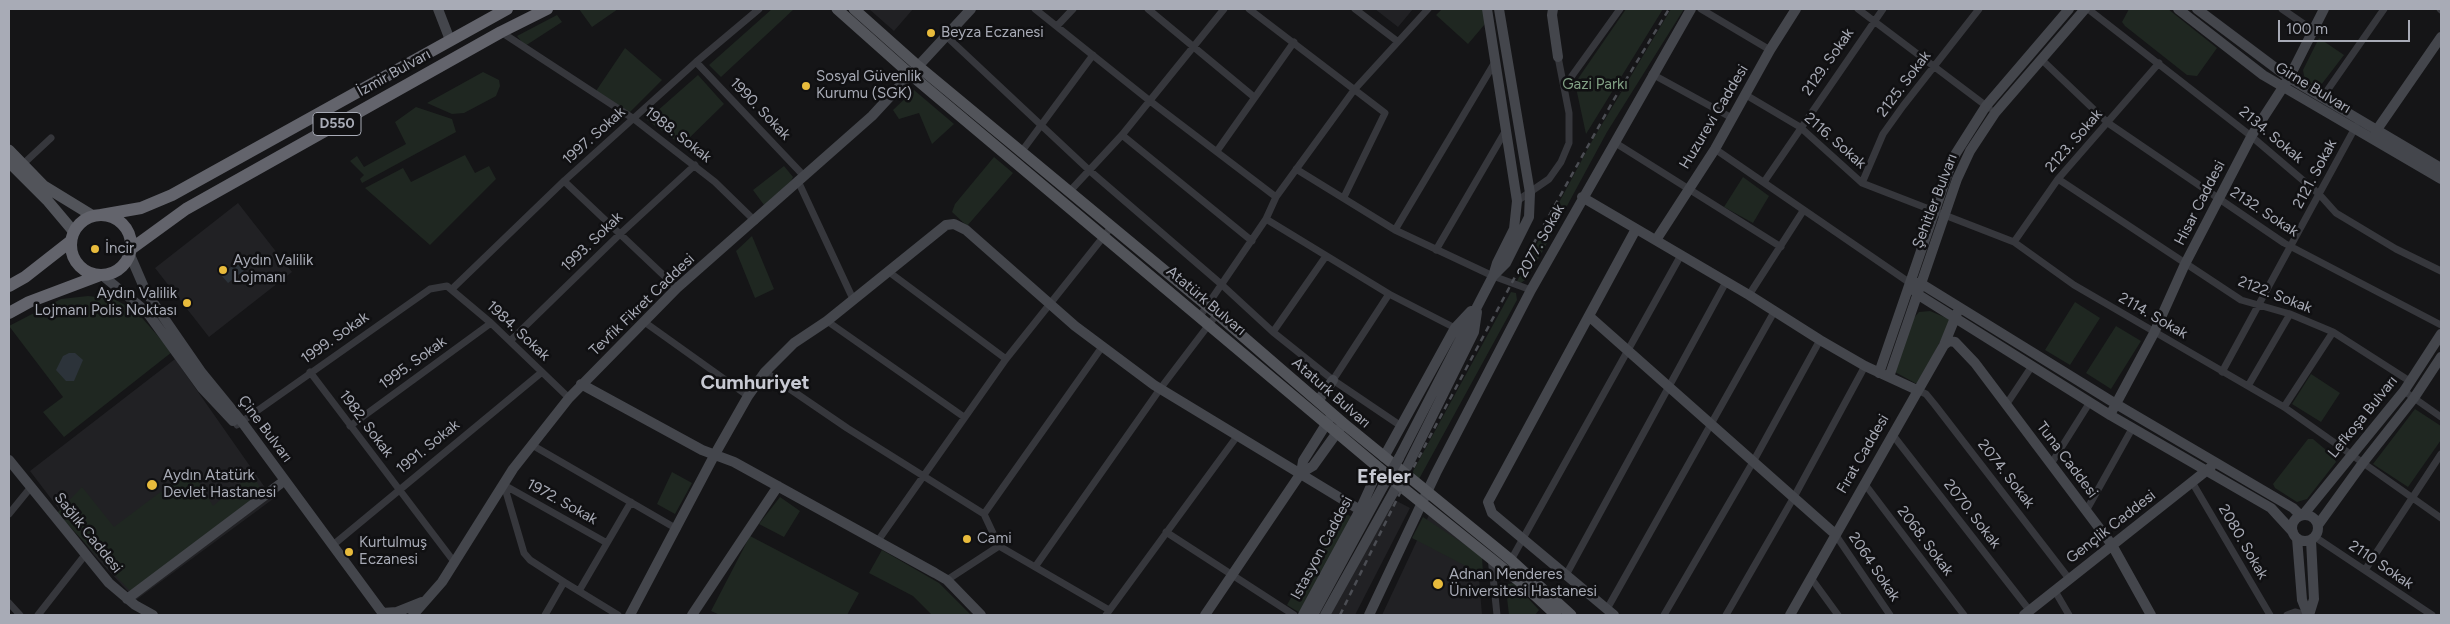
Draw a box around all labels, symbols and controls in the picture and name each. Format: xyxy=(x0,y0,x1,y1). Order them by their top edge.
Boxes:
scale bar xyxy=(2280,10,2412,42)
text: 100 m xyxy=(2286,20,2328,38)
place label: Beyza Eczanesi xyxy=(941,24,1044,42)
street label: 2129. Sokak xyxy=(1798,25,1858,99)
marker: Beyza Eczanesi xyxy=(925,27,937,39)
street label: İzmir Bulvarı xyxy=(354,45,434,101)
street label: 2125. Sokak xyxy=(1873,47,1935,121)
street label: Girne Bulvarı xyxy=(2272,58,2354,118)
street label: Huzurevi Caddesi xyxy=(1676,62,1752,172)
place label: Sosyal Güvenlik Kurumu (SGK) xyxy=(816,68,921,103)
street label: 1990. Sokak xyxy=(726,74,794,144)
park label: Gazi Parkı xyxy=(1562,76,1628,94)
marker: Sosyal Güvenlik Kurumu (SGK) xyxy=(800,80,812,92)
street label: 1997. Sokak xyxy=(559,103,629,169)
street label: 1988. Sokak xyxy=(641,103,715,167)
street label: 2134. Sokak xyxy=(2235,103,2307,167)
street label: 2123. Sokak xyxy=(2042,106,2106,176)
street label: 2116. Sokak xyxy=(1800,109,1870,173)
road number: D550 xyxy=(313,112,361,136)
street label: 2121. Sokak xyxy=(2289,136,2341,212)
street label: Şehitler Bulvarı xyxy=(1909,151,1961,251)
street label: Hisar Caddesi xyxy=(2171,158,2229,248)
street label: 2132. Sokak xyxy=(2226,183,2302,241)
street label: 2077. Sokak xyxy=(1514,201,1568,281)
street label: 1993. Sokak xyxy=(558,208,626,276)
place label: İncir xyxy=(105,240,134,258)
marker: İncir xyxy=(89,243,101,255)
street label: Tevfik Fikret Caddesi xyxy=(586,250,698,360)
place label: Aydın Valilik Lojmanı xyxy=(233,252,313,287)
street label: Atatürk Bulvarı xyxy=(1163,263,1249,339)
marker: Aydın Valilik Lojmanı xyxy=(217,264,229,276)
street label: 2122. Sokak xyxy=(2235,273,2315,317)
place label: Aydın Valilik Lojmanı Polis Noktası xyxy=(34,285,177,320)
street label: 2114. Sokak xyxy=(2115,289,2191,343)
marker: Aydın Valilik Lojmanı Polis Noktası xyxy=(181,297,193,309)
street label: 1984. Sokak xyxy=(483,297,553,365)
street label: 1999. Sokak xyxy=(298,308,372,368)
street label: 1995. Sokak xyxy=(376,333,450,393)
street label: Ataturk Bulvarı xyxy=(1288,354,1374,432)
district label: Cumhuriyet xyxy=(700,371,810,395)
street label: Lefkoşa Bulvarı xyxy=(2324,372,2402,462)
street label: 1982. Sokak xyxy=(335,387,397,461)
street label: Çine Bulvarı xyxy=(234,392,296,466)
street label: Fırat Caddesi xyxy=(1833,411,1893,497)
street label: 1991. Sokak xyxy=(393,416,463,478)
street label: Tuna Caddesi xyxy=(2033,418,2101,502)
street label: 2074. Sokak xyxy=(1974,436,2038,512)
district label: Efeler xyxy=(1357,465,1411,489)
place label: Aydın Atatürk Devlet Hastanesi xyxy=(163,467,276,502)
street label: 1972. Sokak xyxy=(524,475,600,529)
street label: 2070. Sokak xyxy=(1940,476,2004,552)
marker: Aydın Atatürk Devlet Hastanesi xyxy=(145,478,159,492)
street label: Gençlik Caddesi xyxy=(2063,486,2159,568)
street label: Sağlık Caddesi xyxy=(50,489,126,577)
street label: Istasyon Caddesi xyxy=(1287,493,1357,603)
street label: 2080. Sokak xyxy=(2214,501,2272,583)
street label: 2068. Sokak xyxy=(1893,503,1957,579)
street label: 2064 Sokak xyxy=(1844,529,1904,605)
place label: Cami xyxy=(977,530,1012,548)
marker: Cami xyxy=(961,533,973,545)
place label: Kurtulmuş Eczanesi xyxy=(359,534,427,569)
street label: 2110 Sokak xyxy=(2345,537,2417,593)
marker: Kurtulmuş Eczanesi xyxy=(343,546,355,558)
place label: Adnan Menderes Üniversitesi Hastanesi xyxy=(1449,566,1597,601)
marker: Adnan Menderes Üniversitesi Hastanesi xyxy=(1431,577,1445,591)

